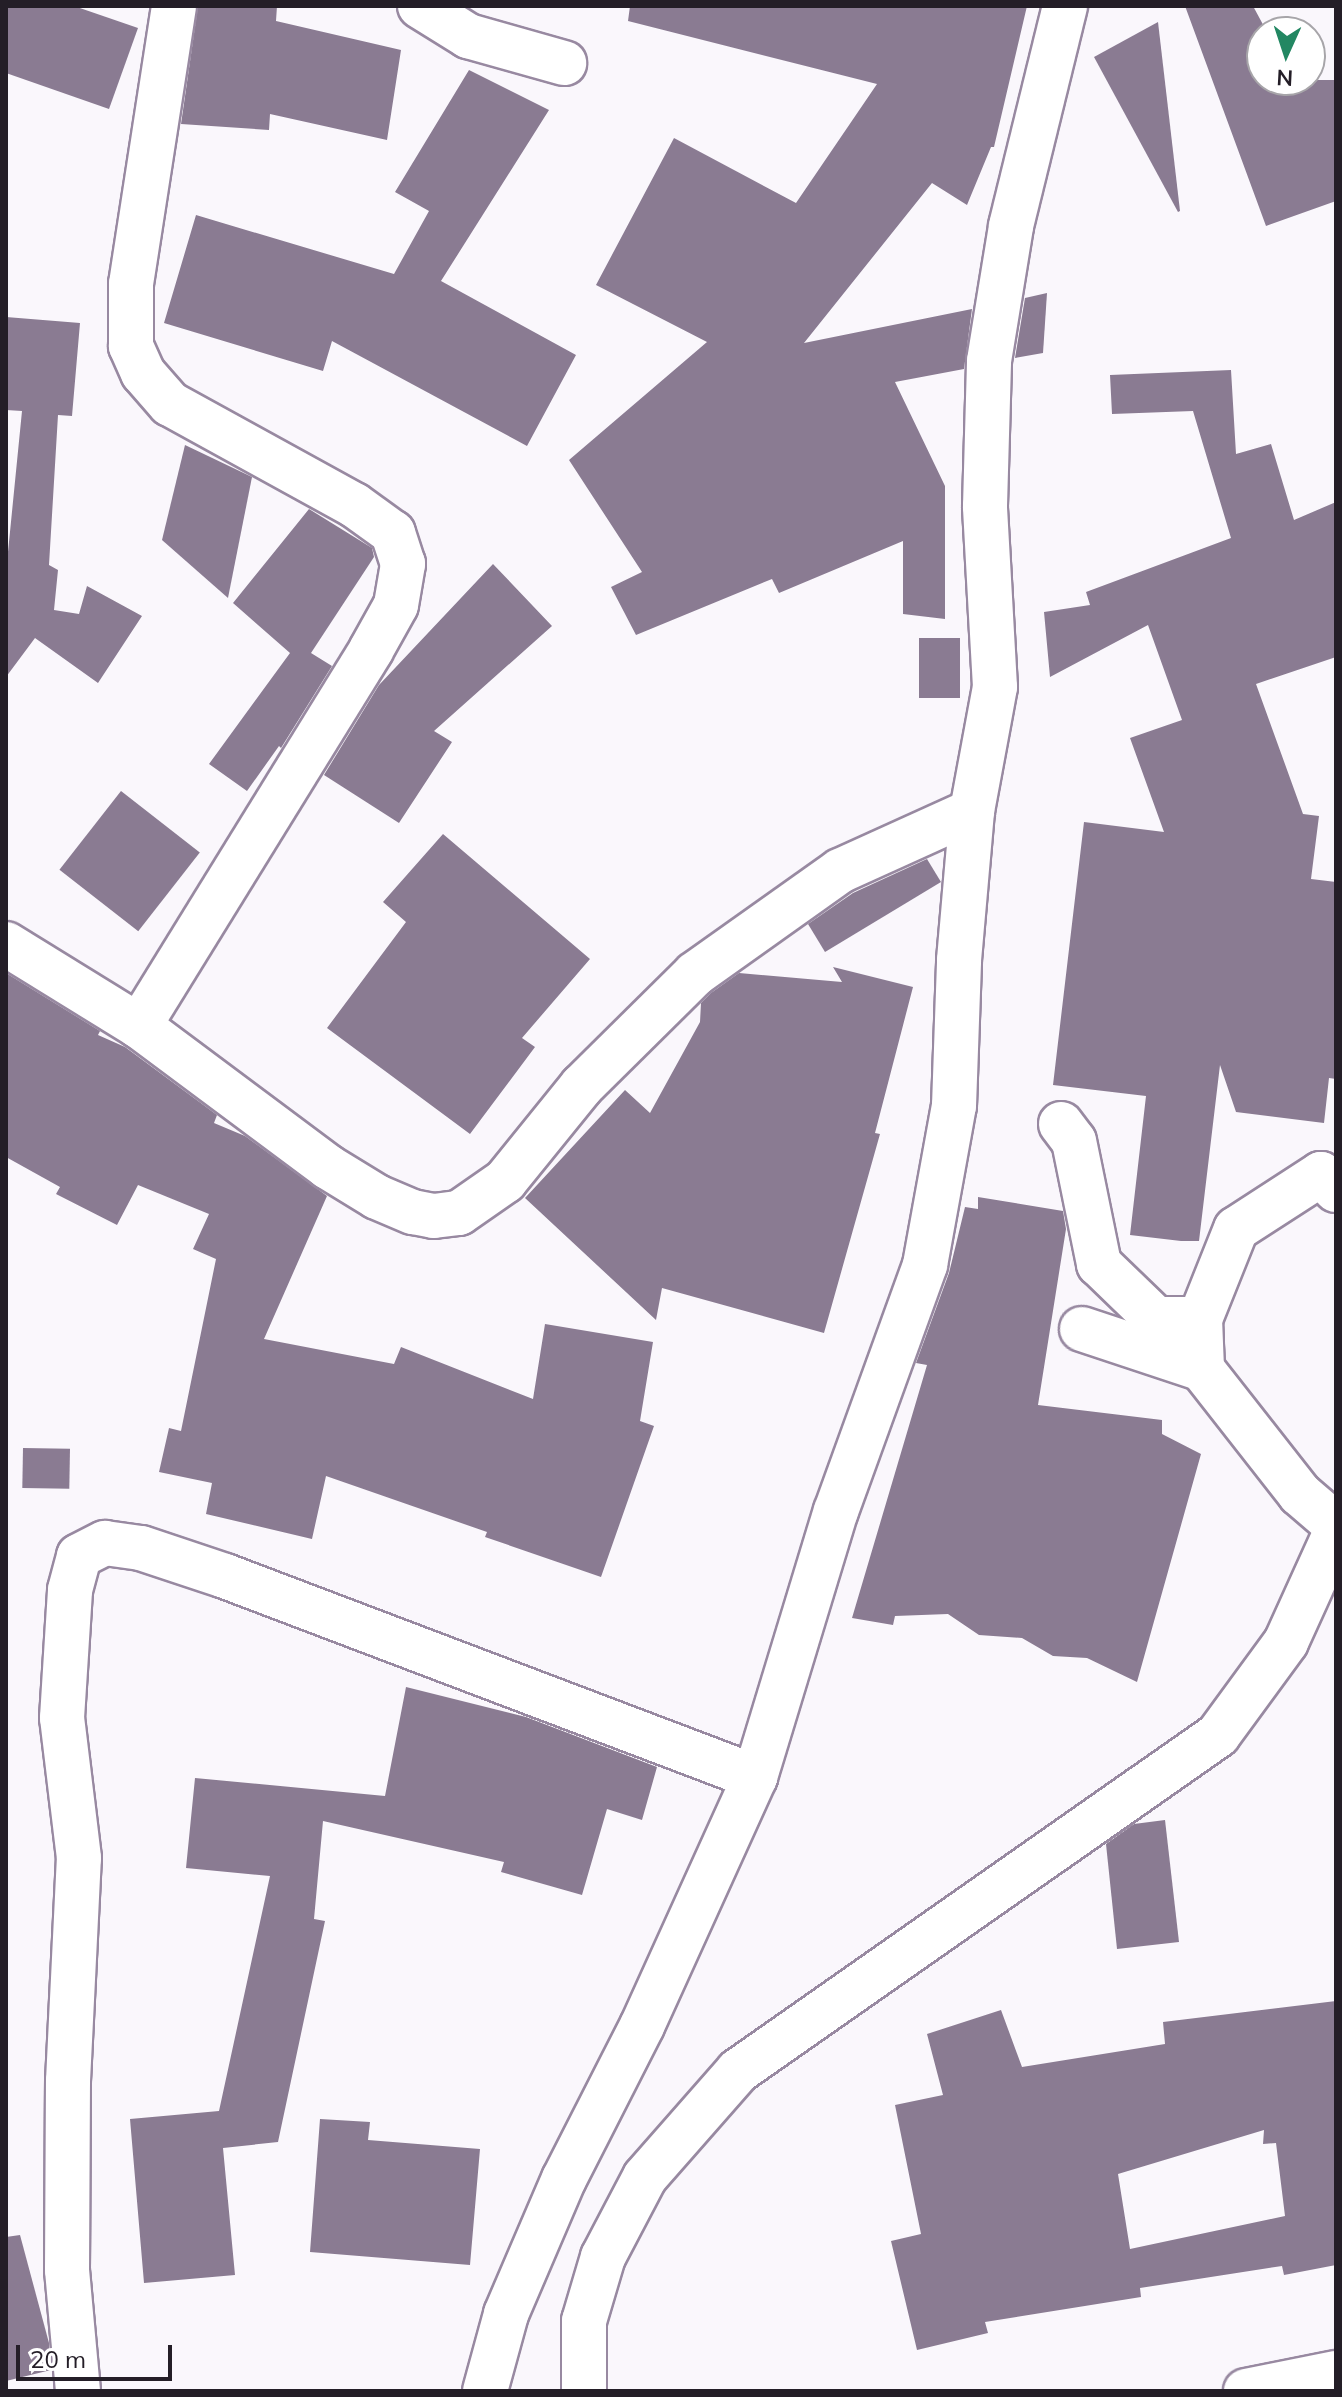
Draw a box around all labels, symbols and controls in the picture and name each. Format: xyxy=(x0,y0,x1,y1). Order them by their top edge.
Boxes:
north arrow xyxy=(1246,16,1326,96)
text: N xyxy=(1276,64,1294,92)
scale bar xyxy=(20,2329,176,2379)
text: 20 m xyxy=(30,2344,86,2374)

